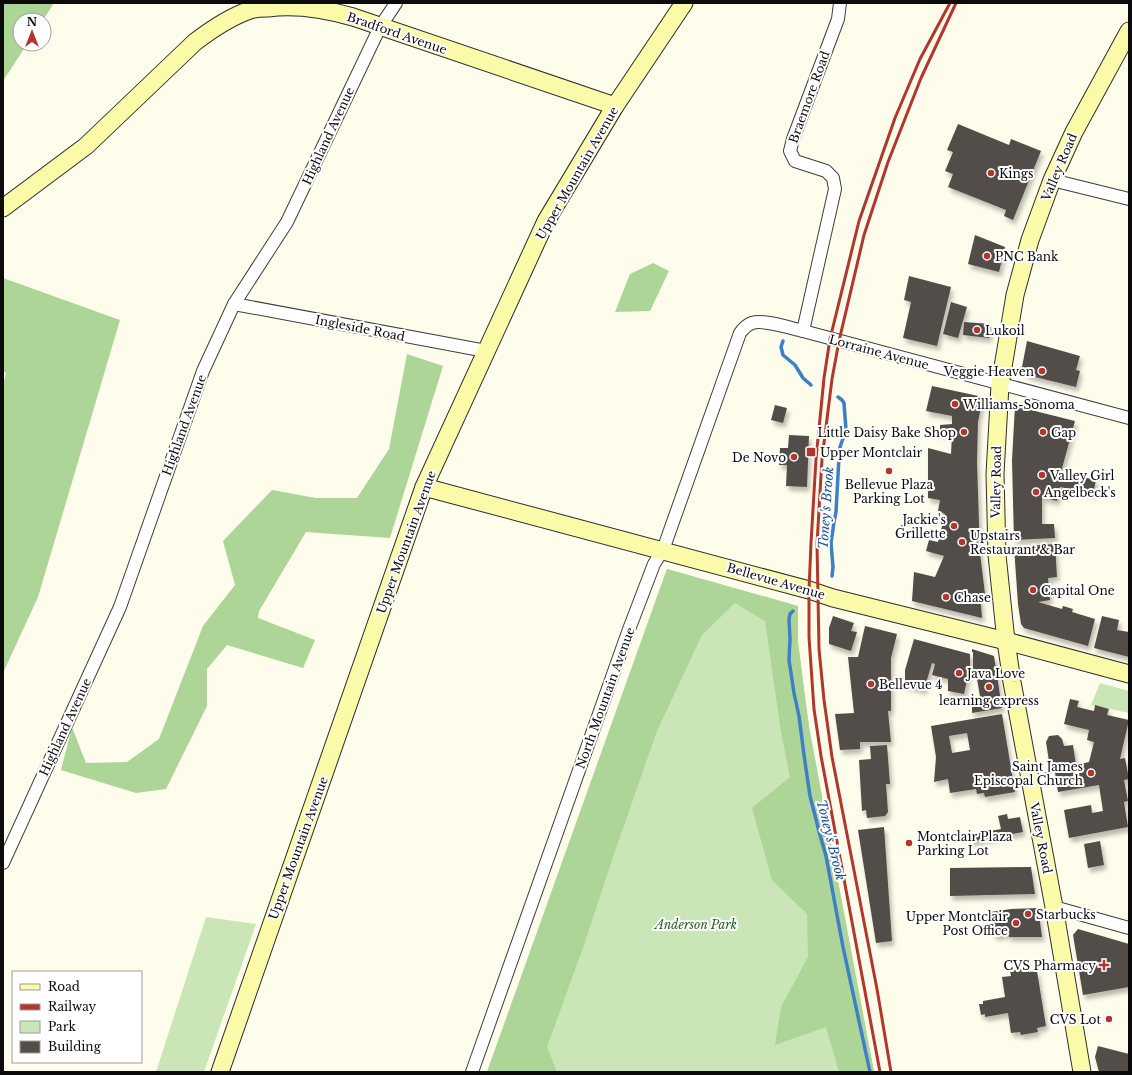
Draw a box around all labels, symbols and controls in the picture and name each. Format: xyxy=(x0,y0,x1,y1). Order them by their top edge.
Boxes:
street label: Bradford Avenue xyxy=(345,9,449,57)
north arrow xyxy=(12,12,52,52)
text: N xyxy=(27,15,38,29)
street label: Braemore Road xyxy=(785,49,833,145)
street label: Highland Avenue xyxy=(299,85,357,187)
street label: Upper Mountain Avenue xyxy=(533,104,621,242)
street label: Valley Road xyxy=(1038,131,1080,204)
place label: Kings xyxy=(999,166,1033,181)
marker: Kings xyxy=(986,168,996,178)
place label: PNC Bank xyxy=(995,249,1059,264)
marker: PNC Bank xyxy=(982,251,992,261)
street label: Ingleside Road xyxy=(314,312,406,344)
place label: Lukoil xyxy=(985,323,1025,338)
marker: Lukoil xyxy=(972,325,982,335)
street label: Lorraine Avenue xyxy=(828,331,931,373)
place label: Veggie Heaven xyxy=(943,364,1034,379)
marker: Veggie Heaven xyxy=(1037,366,1047,376)
street label: Highland Avenue xyxy=(159,372,209,477)
place label: Williams-Sonoma xyxy=(962,397,1075,412)
marker: Williams-Sonoma xyxy=(950,399,960,409)
place label: Little Daisy Bake Shop xyxy=(817,425,956,440)
place label: Gap xyxy=(1051,425,1076,440)
marker: Little Daisy Bake Shop xyxy=(959,427,969,437)
marker: Gap xyxy=(1038,427,1048,437)
place label: Upper Montclair xyxy=(820,445,923,460)
marker: Upper Montclair xyxy=(805,446,817,458)
street label: Valley Road xyxy=(988,446,1004,519)
place label: De Novo xyxy=(732,450,786,465)
marker: De Novo xyxy=(789,452,799,462)
water label: Toney's Brook xyxy=(815,466,837,550)
marker: Bellevue Plaza Parking Lot xyxy=(884,466,894,476)
street label: Upper Mountain Avenue xyxy=(373,468,439,616)
place label: Valley Girl xyxy=(1049,468,1114,483)
marker: Valley Girl xyxy=(1037,470,1047,480)
place label: Bellevue Plaza Parking Lot xyxy=(845,477,934,506)
place label: Angelbeck's xyxy=(1043,485,1116,500)
marker: Angelbeck's xyxy=(1031,487,1041,497)
place label: Jackie's Grillette xyxy=(895,512,946,541)
marker: Jackie's Grillette xyxy=(949,521,959,531)
place label: Upstairs Restaurant & Bar xyxy=(970,528,1075,557)
marker: Upstairs Restaurant & Bar xyxy=(957,537,967,547)
street label: Bellevue Avenue xyxy=(725,560,827,602)
place label: Capital One xyxy=(1041,583,1115,598)
marker: Capital One xyxy=(1028,585,1038,595)
place label: Chase xyxy=(954,590,991,605)
marker: Chase xyxy=(941,592,951,602)
street label: North Mountain Avenue xyxy=(572,625,638,771)
place label: Java Love xyxy=(965,666,1025,681)
marker: Java Love xyxy=(954,668,964,678)
street label: Highland Avenue xyxy=(36,676,94,778)
place label: Bellevue 4 xyxy=(879,677,942,692)
marker: Bellevue 4 xyxy=(866,679,876,689)
marker: learning express xyxy=(984,682,994,692)
place label: learning express xyxy=(939,693,1039,708)
place label: Saint James Episcopal Church xyxy=(974,759,1083,788)
marker: Saint James Episcopal Church xyxy=(1086,768,1096,778)
street label: Upper Mountain Avenue xyxy=(265,774,331,922)
water label: Toney's Brook xyxy=(813,798,849,883)
street label: Valley Road xyxy=(1027,800,1055,875)
place label: Montclair Plaza Parking Lot xyxy=(917,829,1013,858)
marker: Montclair Plaza Parking Lot xyxy=(904,838,914,848)
place label: Starbucks xyxy=(1036,907,1096,922)
place label: Upper Montclair Post Office xyxy=(906,909,1008,938)
marker: Starbucks xyxy=(1023,909,1033,919)
park label: Anderson Park xyxy=(653,917,737,932)
marker: Upper Montclair Post Office xyxy=(1011,918,1021,928)
place label: CVS Pharmacy xyxy=(1003,958,1096,973)
marker: CVS Pharmacy xyxy=(1099,960,1109,970)
legend xyxy=(12,971,142,1063)
text: Road xyxy=(48,979,80,994)
text: Railway xyxy=(48,999,97,1014)
place label: CVS Lot xyxy=(1050,1012,1101,1027)
marker: CVS Lot xyxy=(1104,1014,1114,1024)
text: Park xyxy=(48,1019,76,1034)
text: Building xyxy=(48,1039,102,1054)

